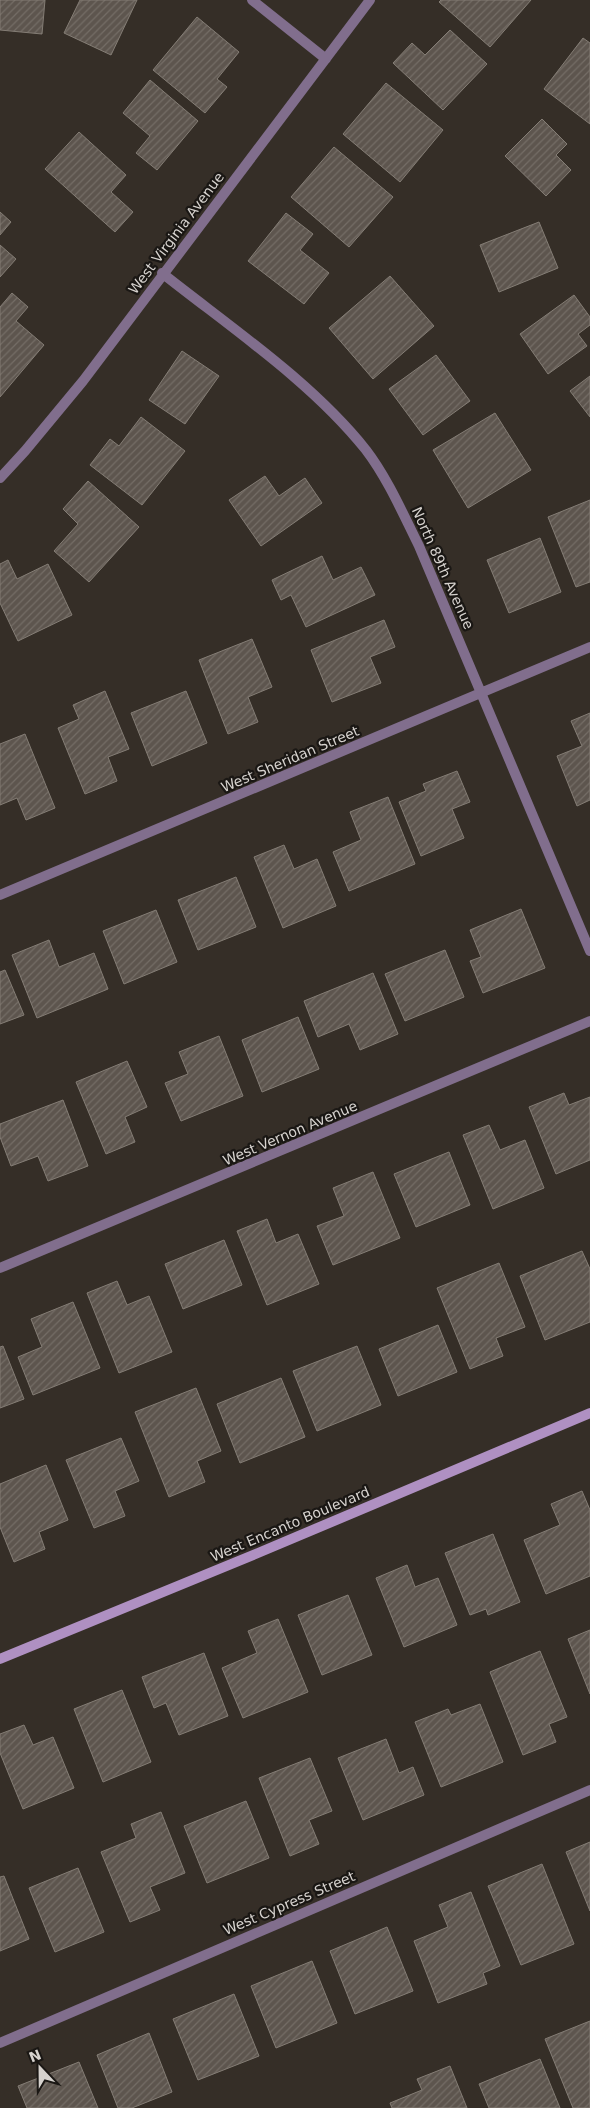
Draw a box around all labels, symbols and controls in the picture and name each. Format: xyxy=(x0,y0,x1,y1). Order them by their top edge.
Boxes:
street label: West Virginia Avenue xyxy=(125,169,227,297)
street label: North 89th Avenue xyxy=(409,504,477,632)
street label: West Sheridan Street xyxy=(219,722,362,795)
street label: West Vernon Avenue xyxy=(220,1097,360,1169)
street label: West Encanto Boulevard xyxy=(208,1483,372,1565)
street label: West Cypress Street xyxy=(221,1868,358,1938)
north arrow xyxy=(15,2043,65,2093)
text: N xyxy=(27,2046,44,2066)

